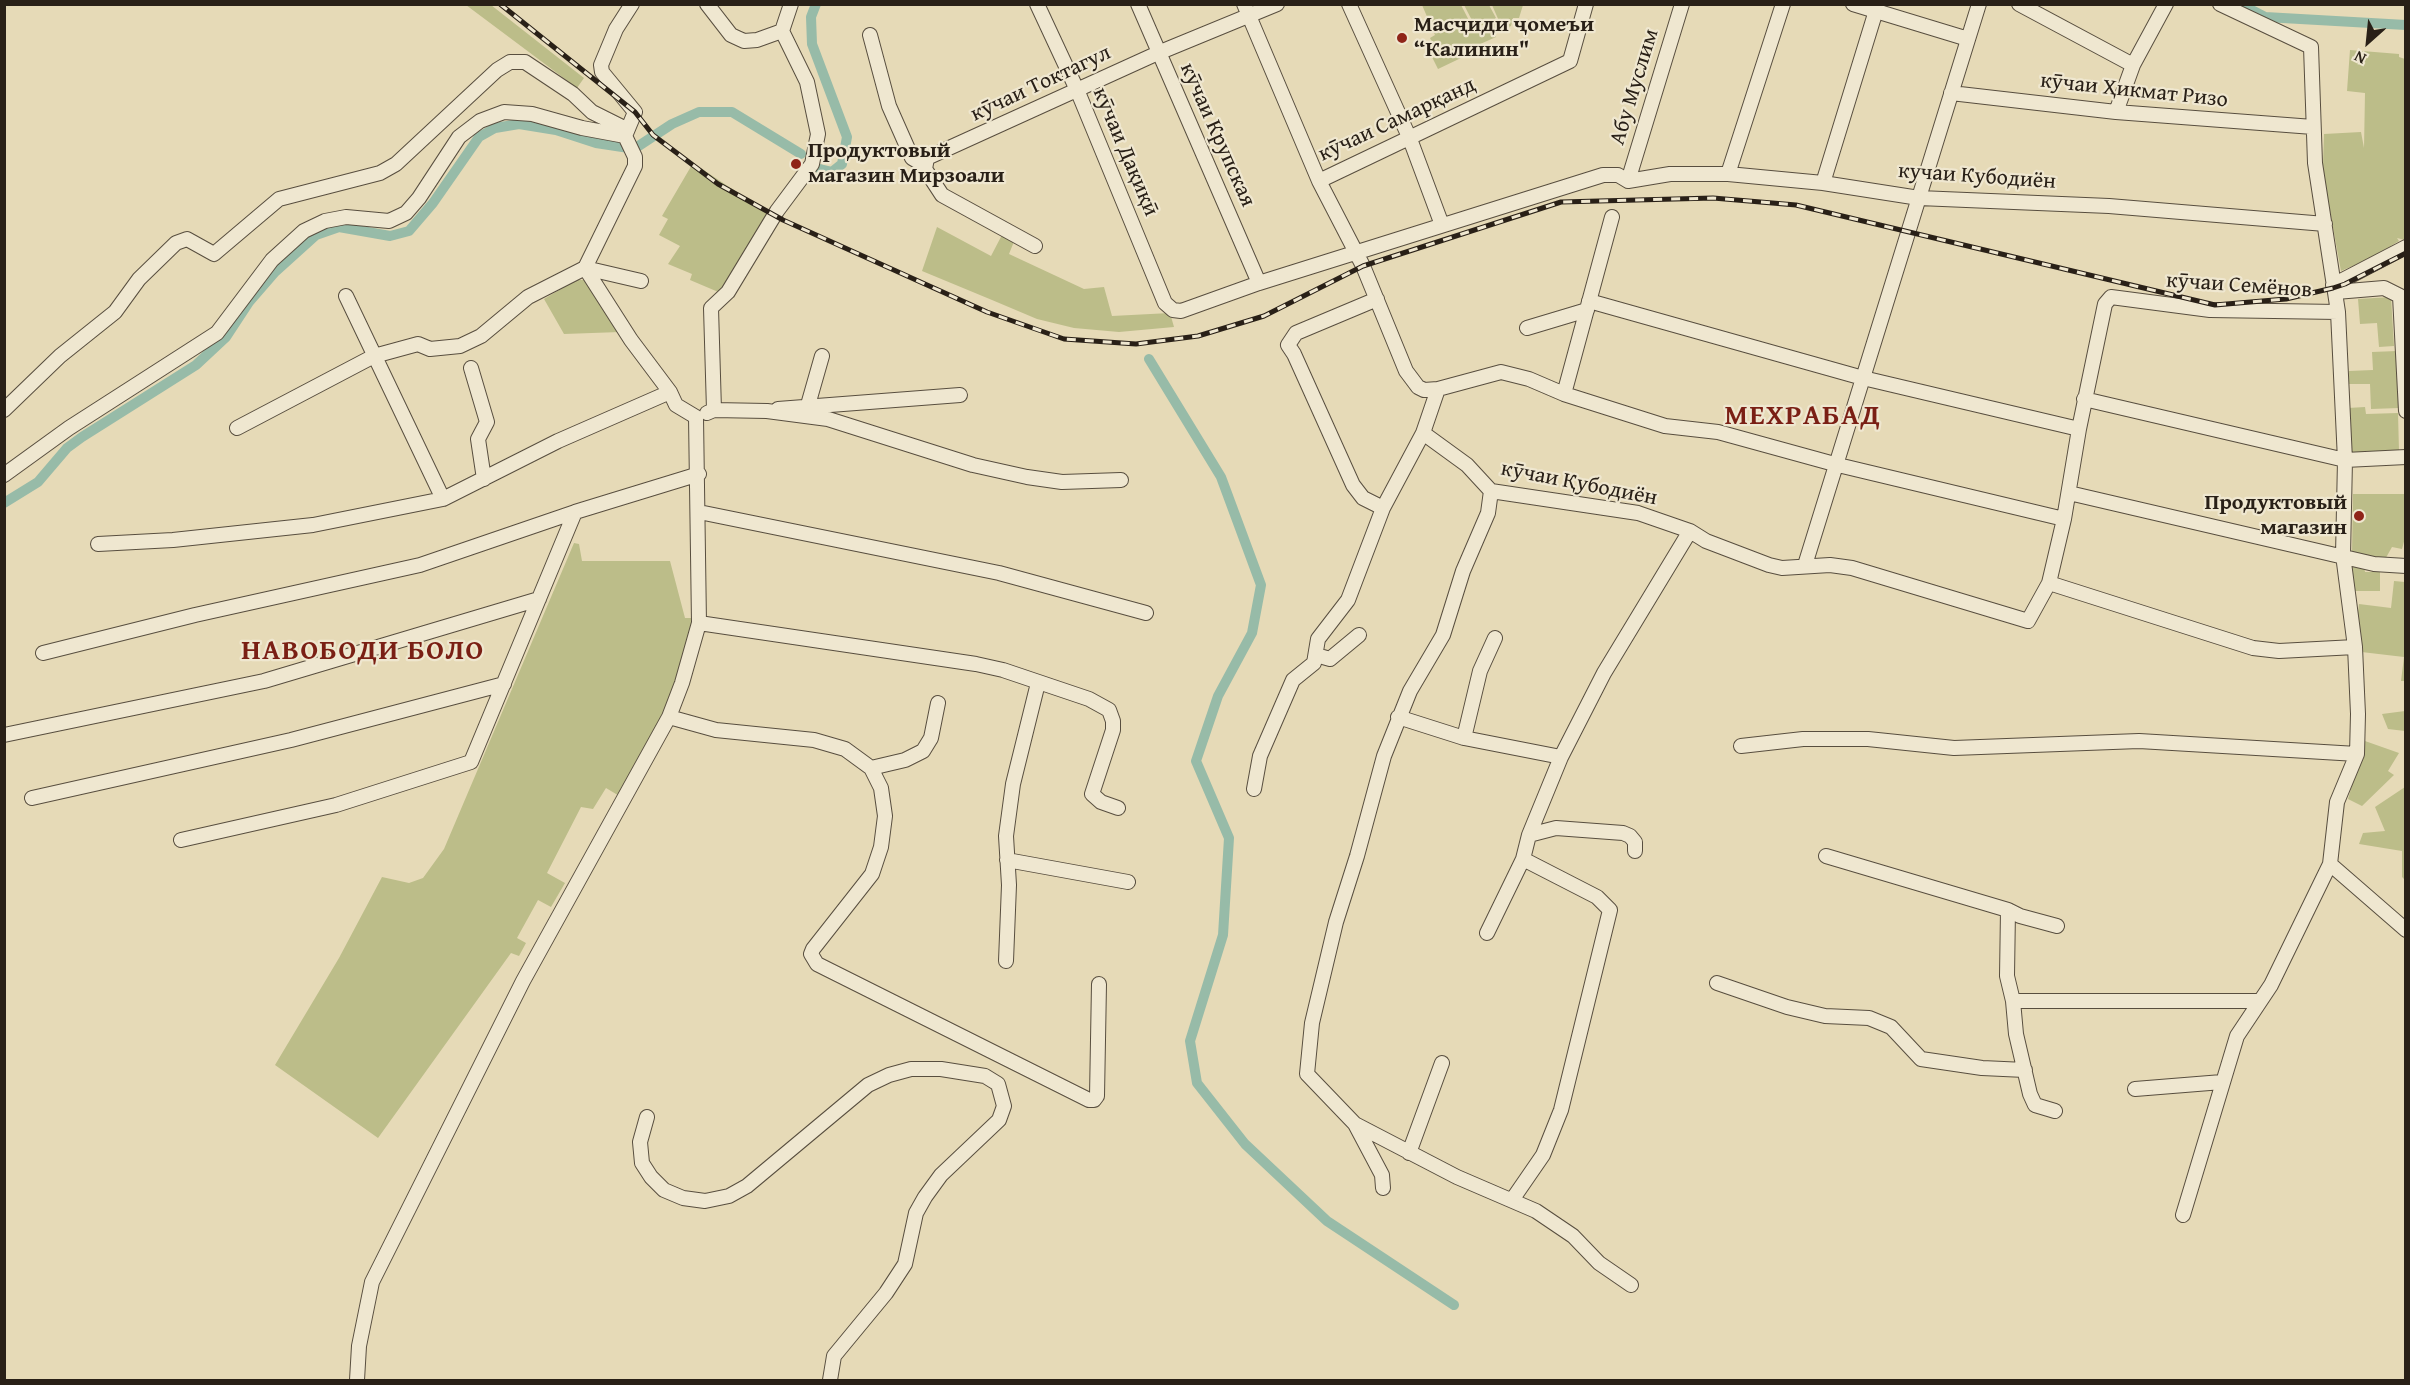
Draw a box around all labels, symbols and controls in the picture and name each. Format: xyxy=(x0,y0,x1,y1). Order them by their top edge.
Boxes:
place label: Масҷиди ҷомеъи “Калинин" xyxy=(1414,12,1594,63)
north arrow xyxy=(2338,12,2398,72)
street label: Абу Муслим xyxy=(1605,26,1665,148)
marker: Масҷиди ҷомеъи “Калинин" xyxy=(1395,31,1409,45)
street label: кӯчаи Токтагул xyxy=(967,40,1115,128)
text: N xyxy=(2350,45,2370,71)
street label: кӯчаи Крупская xyxy=(1173,59,1261,211)
street label: кӯчаи Ҳикмат Ризо xyxy=(2039,68,2229,114)
street label: кӯчаи Самарқанд xyxy=(1314,72,1480,168)
street label: кӯчаи Дақиқӣ xyxy=(1086,84,1164,220)
place label: Продуктовый магазин Мирзоали xyxy=(808,138,1005,190)
marker: Продуктовый магазин Мирзоали xyxy=(789,157,803,171)
street label: кучаи Кубодиён xyxy=(1897,158,2057,196)
street label: кӯчаи Семёнов xyxy=(2165,268,2313,304)
district label: МЕХРАБАД xyxy=(1724,400,1882,434)
street label: кӯчаи Қубодиён xyxy=(1499,456,1659,512)
place label: Продуктовый магазин xyxy=(2204,490,2347,542)
marker: Продуктовый магазин xyxy=(2352,509,2366,523)
district label: НАВОБОДИ БОЛО xyxy=(241,635,485,669)

